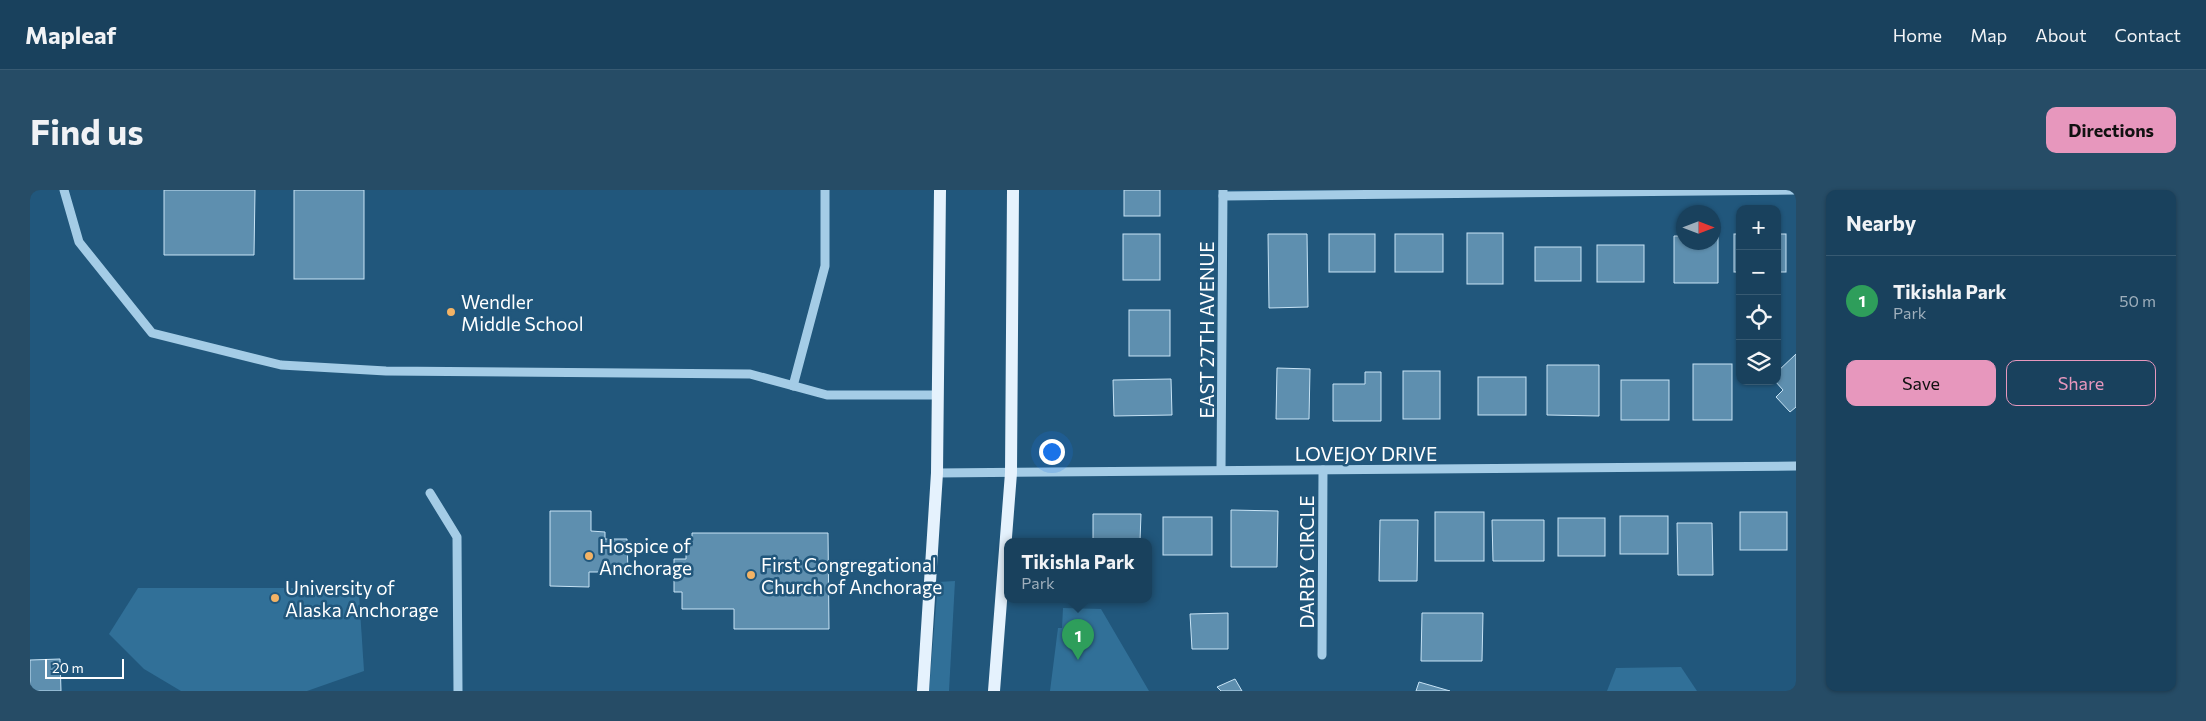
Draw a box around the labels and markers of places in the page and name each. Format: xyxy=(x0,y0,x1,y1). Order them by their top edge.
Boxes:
place label: Wendler Middle School xyxy=(461,290,583,335)
marker: Wendler Middle School xyxy=(445,306,457,318)
place label: Hospice of Anchorage xyxy=(599,534,692,579)
marker: Hospice of Anchorage xyxy=(583,550,595,562)
place label: First Congregational Church of Anchorage xyxy=(761,553,942,598)
marker: First Congregational Church of Anchorage xyxy=(745,569,757,581)
place label: University of Alaska Anchorage xyxy=(285,576,439,621)
marker: University of Alaska Anchorage xyxy=(269,592,281,604)
pin: 1 xyxy=(1062,619,1094,660)

